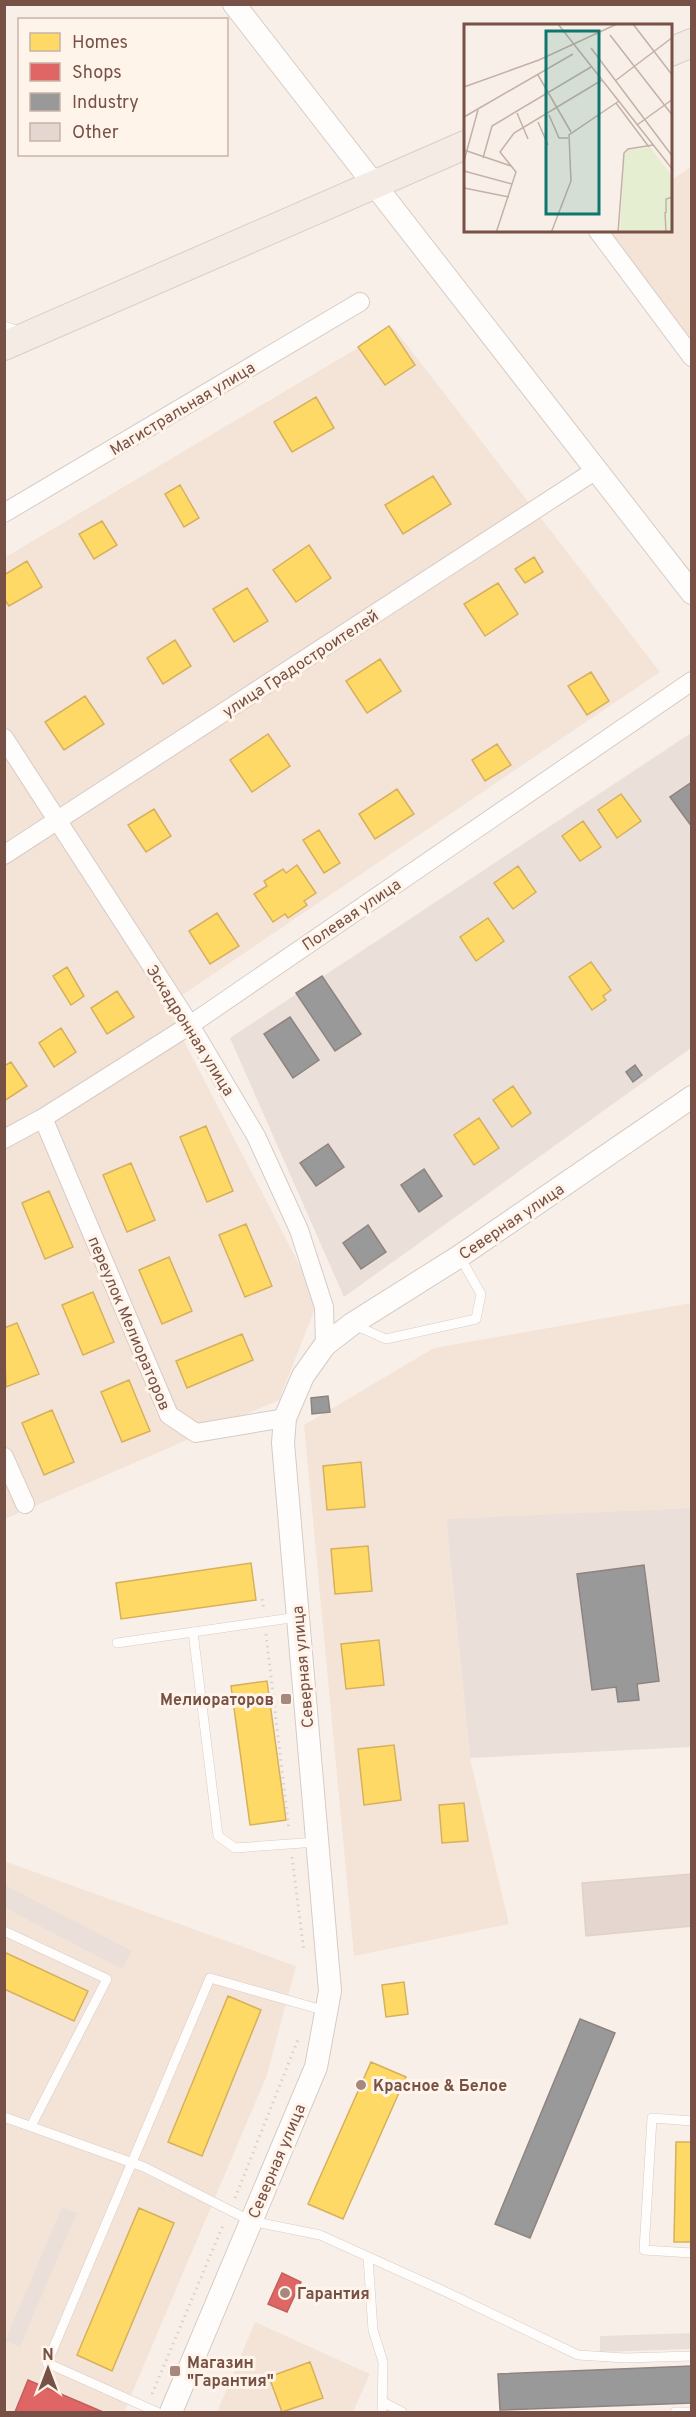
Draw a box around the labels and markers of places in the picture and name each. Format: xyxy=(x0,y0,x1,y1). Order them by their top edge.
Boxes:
place label: Мелиораторов xyxy=(160,1691,274,1711)
marker: Мелиораторов xyxy=(279,1692,293,1706)
place label: Красное & Белое xyxy=(373,2077,507,2097)
marker: Красное & Белое xyxy=(354,2078,368,2092)
place label: Гарантия xyxy=(297,2285,370,2305)
marker: Гарантия xyxy=(278,2286,292,2300)
place label: Магазин "Гарантия" xyxy=(187,2354,274,2392)
marker: Магазин "Гарантия" xyxy=(168,2364,182,2378)

